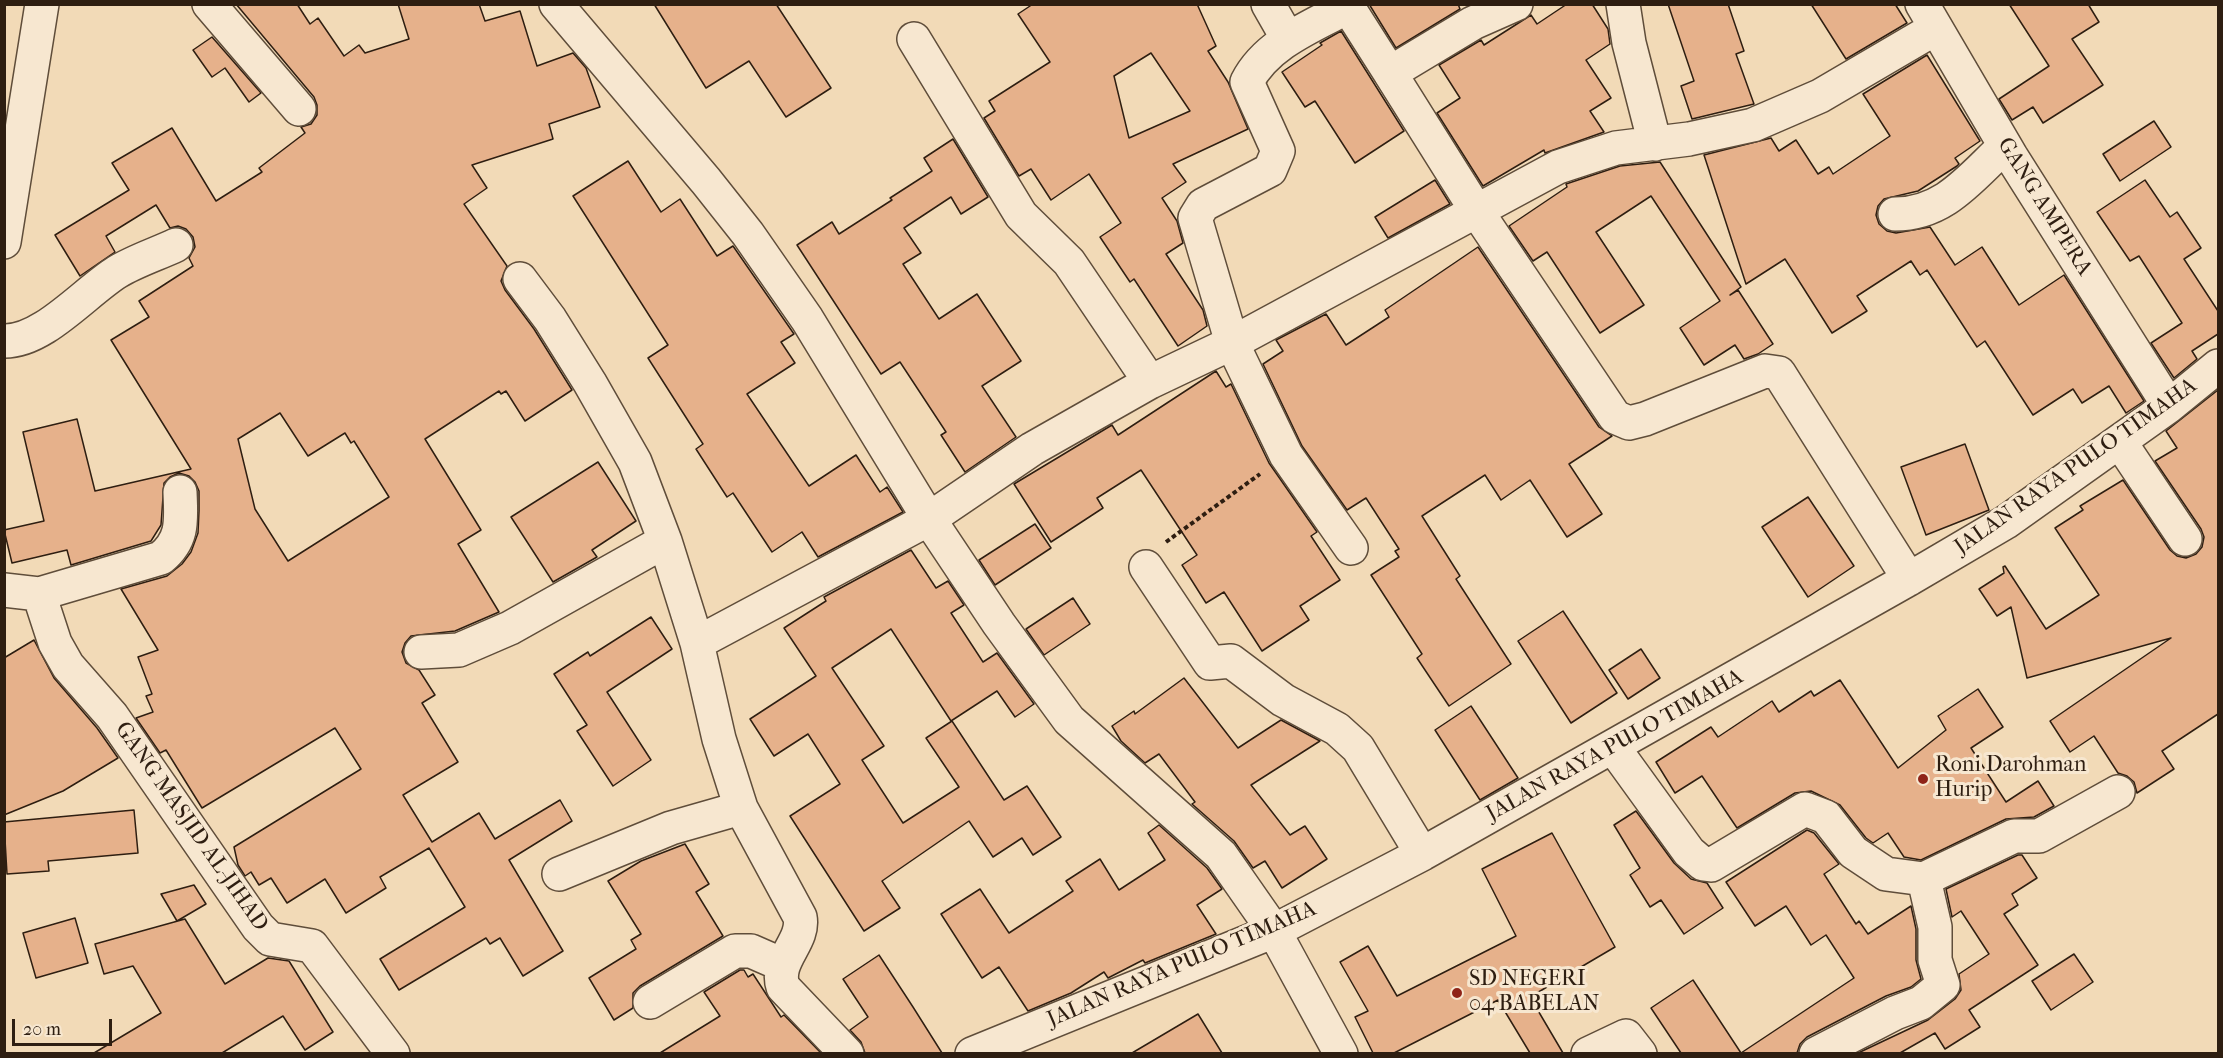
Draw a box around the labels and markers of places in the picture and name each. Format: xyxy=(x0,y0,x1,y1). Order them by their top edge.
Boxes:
place label: Roni Darohman Hurip xyxy=(1935,753,2086,804)
marker: Roni Darohman Hurip xyxy=(1916,772,1930,786)
place label: SD NEGERI 04 BABELAN xyxy=(1469,967,1599,1018)
marker: SD NEGERI 04 BABELAN xyxy=(1450,986,1464,1000)

